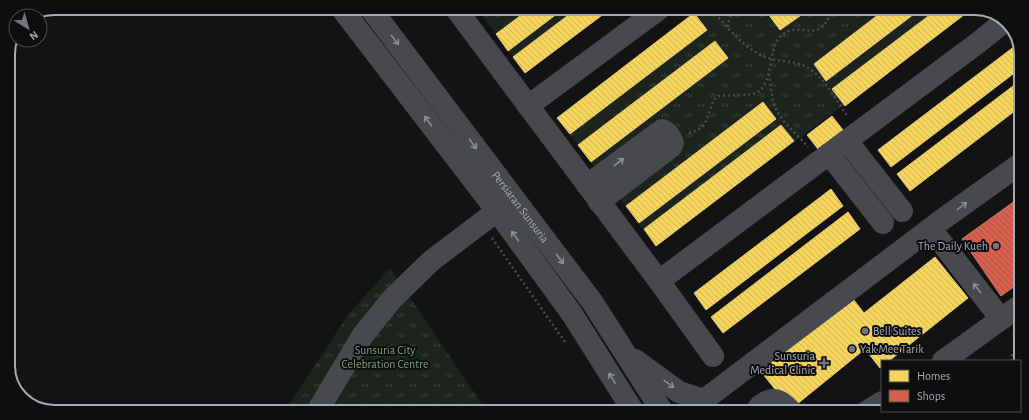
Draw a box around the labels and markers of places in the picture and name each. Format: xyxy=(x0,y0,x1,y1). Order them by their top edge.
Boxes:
place label: The Daily Kueh xyxy=(918,240,988,253)
marker: The Daily Kueh xyxy=(991,241,1001,251)
place label: Bell Suites xyxy=(873,325,921,337)
marker: Bell Suites xyxy=(860,326,870,336)
place label: Yak Mee Tarik xyxy=(860,343,924,355)
marker: Yak Mee Tarik xyxy=(847,344,857,354)
place label: Sunsuria Medical Clinic xyxy=(750,350,815,376)
marker: Sunsuria Medical Clinic xyxy=(818,357,830,369)

